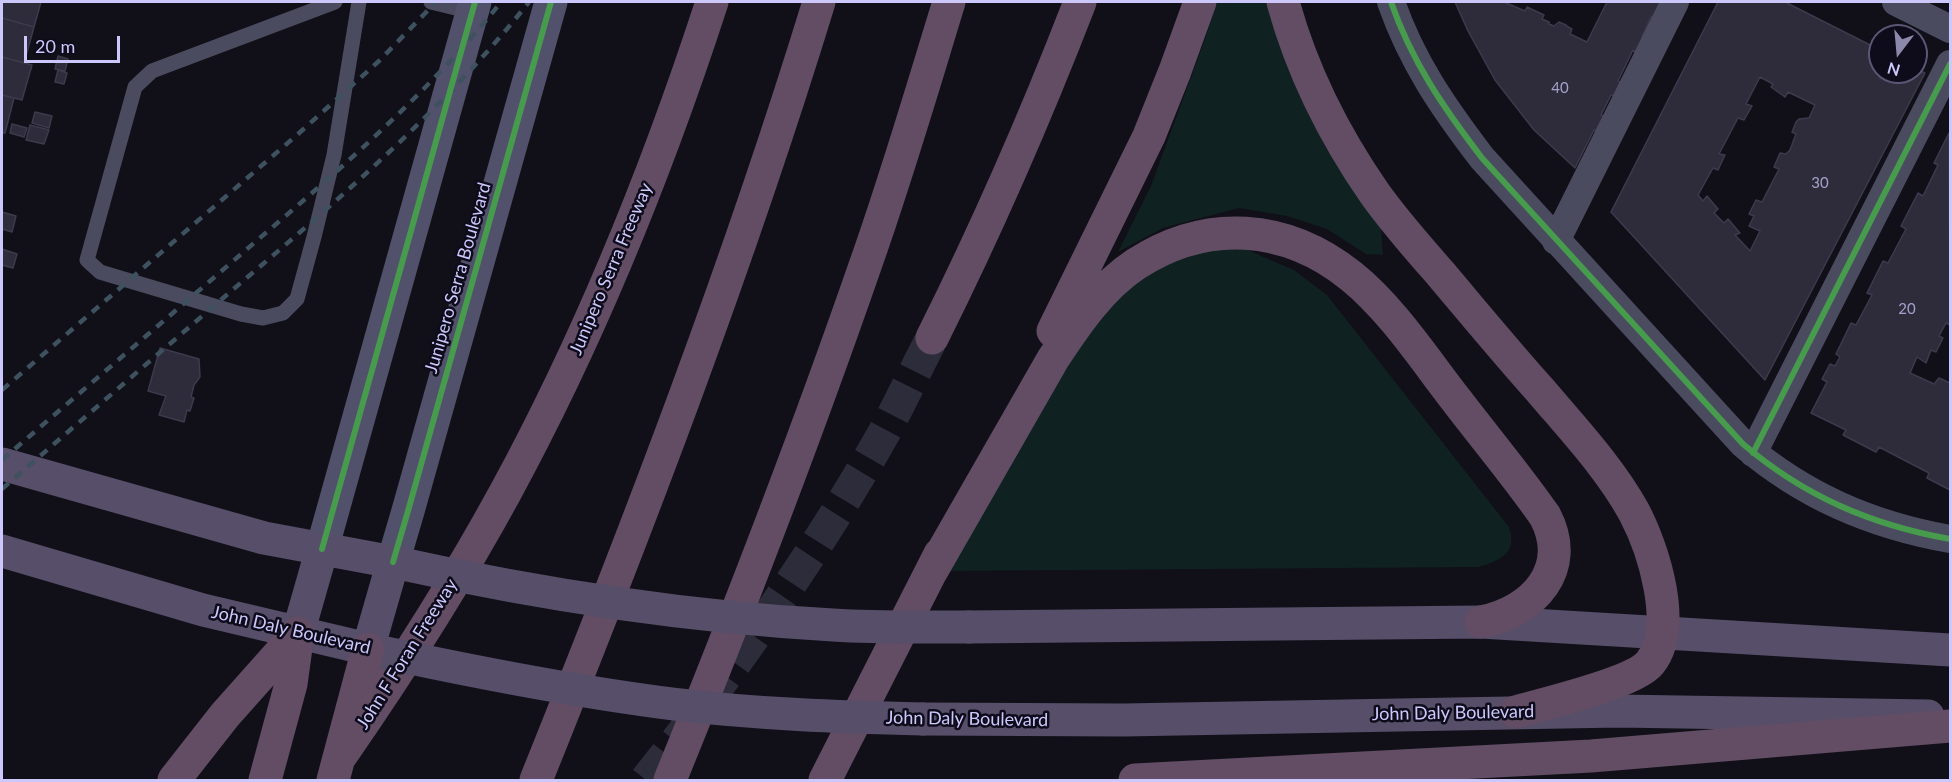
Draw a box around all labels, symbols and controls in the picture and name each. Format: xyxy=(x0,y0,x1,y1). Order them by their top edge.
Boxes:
scale bar xyxy=(27,24,123,62)
north arrow xyxy=(1868,24,1928,84)
text: 20 m xyxy=(35,35,75,57)
text: N xyxy=(1885,59,1902,81)
house number: 40 xyxy=(1551,79,1569,97)
house number: 30 xyxy=(1811,174,1829,192)
street label: Junipero Serra Boulevard xyxy=(420,180,496,376)
street label: Junipero Serra Freeway xyxy=(565,180,657,358)
house number: 20 xyxy=(1898,300,1916,318)
street label: John F Foran Freeway xyxy=(352,575,462,733)
street label: John Daly Boulevard xyxy=(209,601,373,659)
street label: John Daly Boulevard xyxy=(1372,701,1534,725)
street label: John Daly Boulevard xyxy=(886,707,1048,731)

